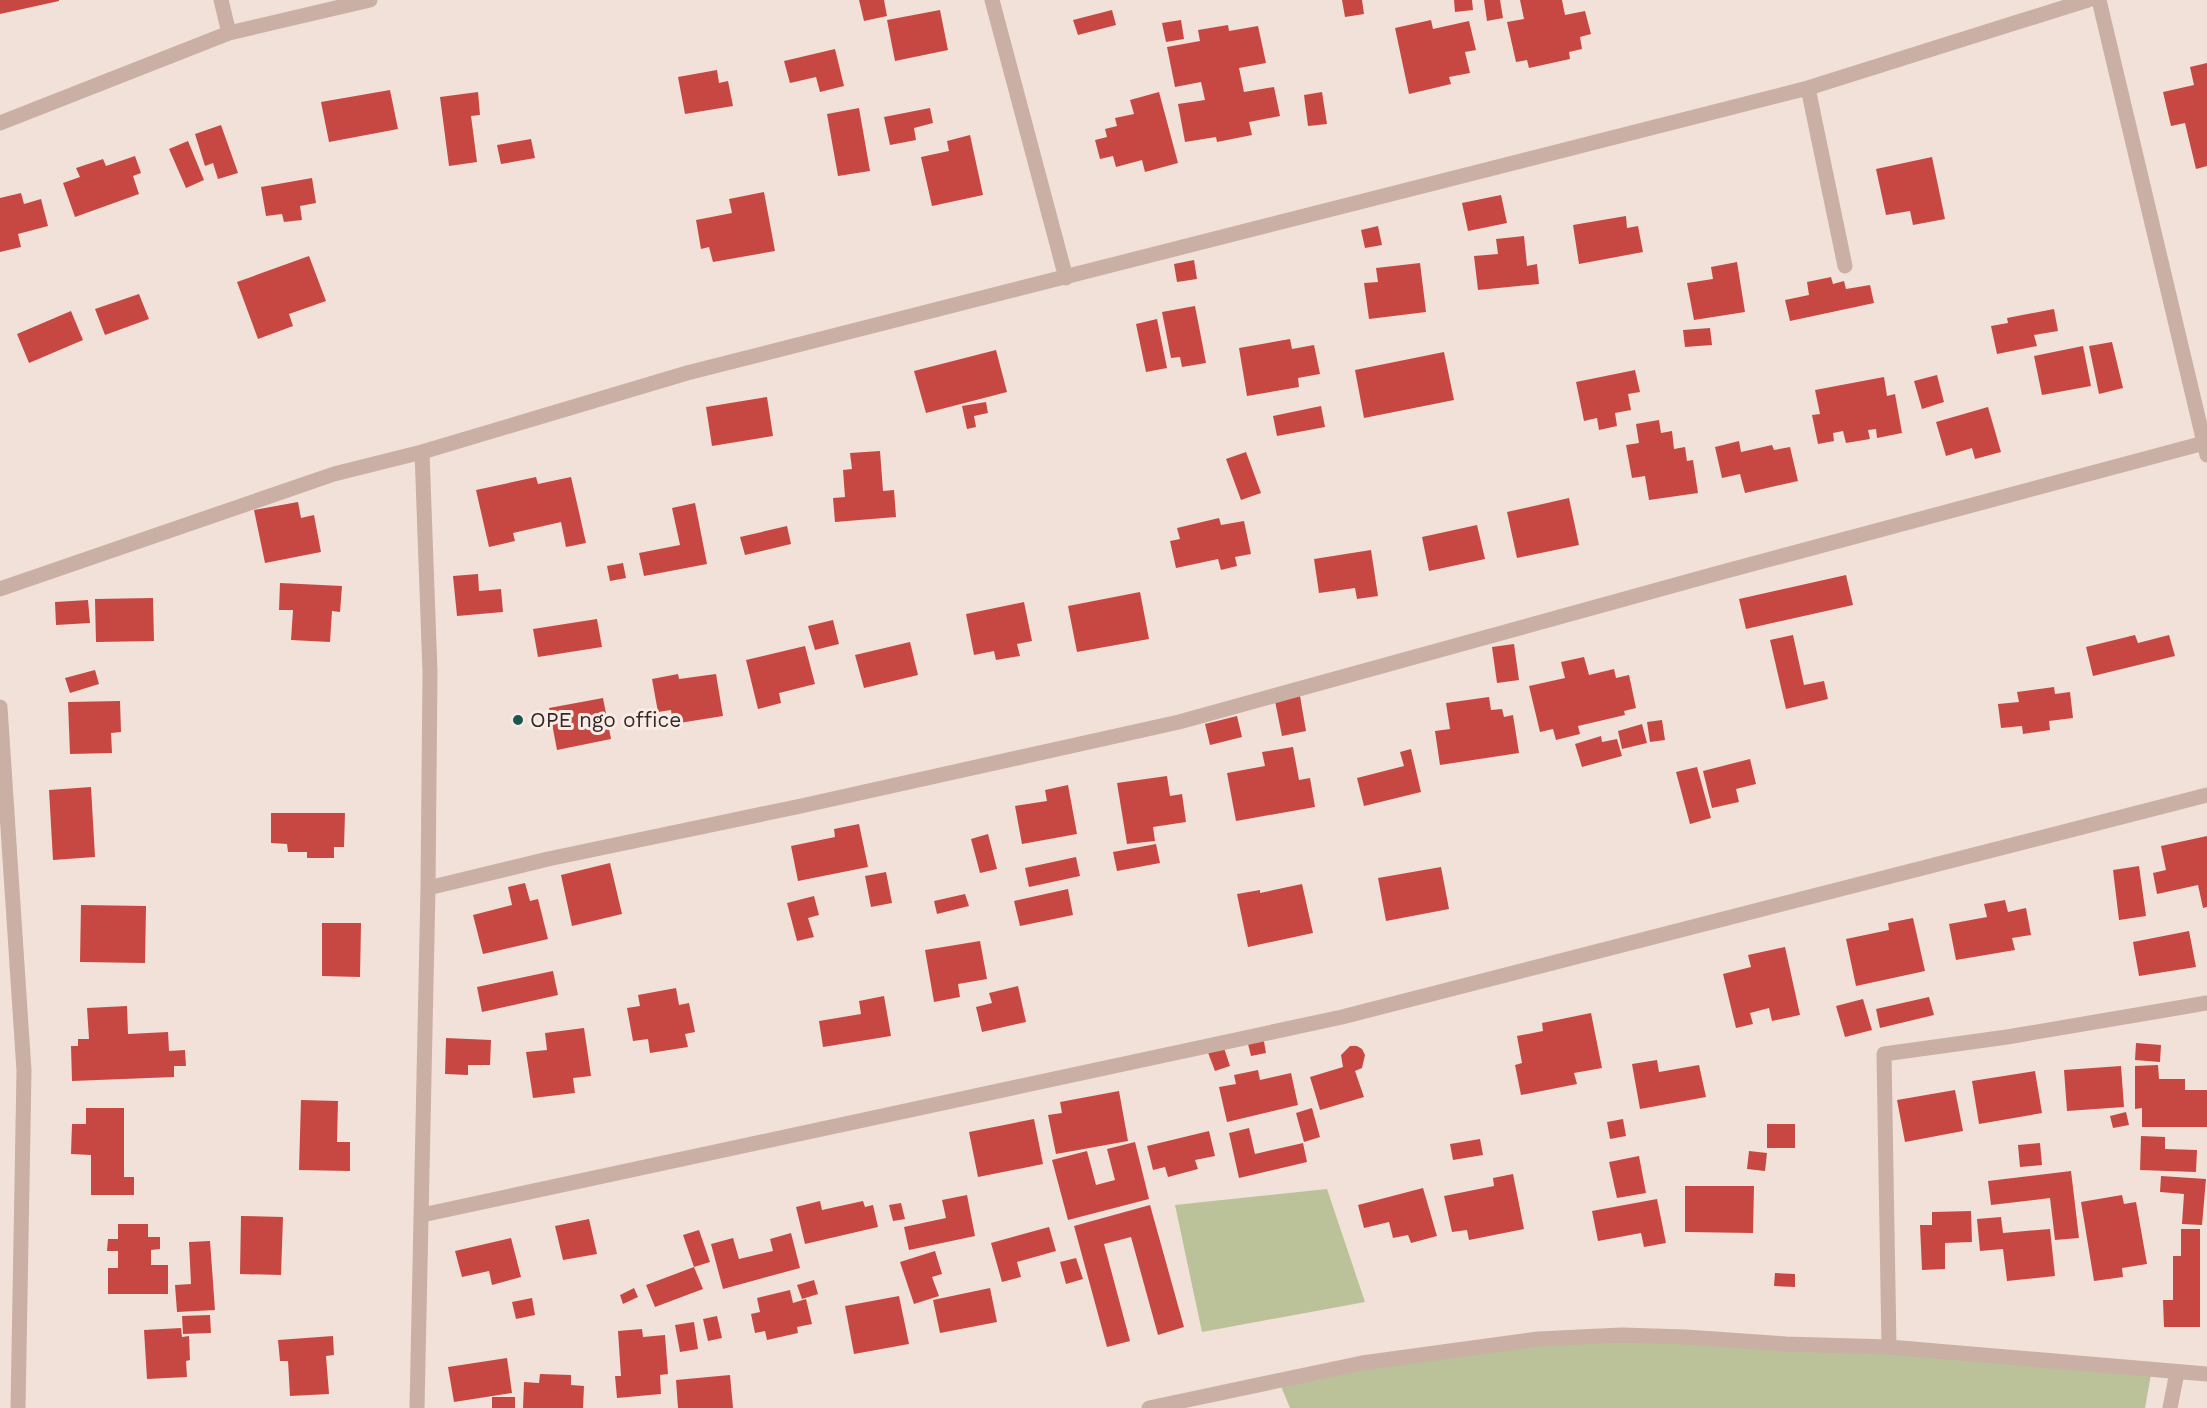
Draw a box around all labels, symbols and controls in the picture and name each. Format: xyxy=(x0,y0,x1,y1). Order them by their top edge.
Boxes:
place label: OPE ngo office xyxy=(530,707,681,732)
marker: OPE ngo office xyxy=(511,713,525,727)

